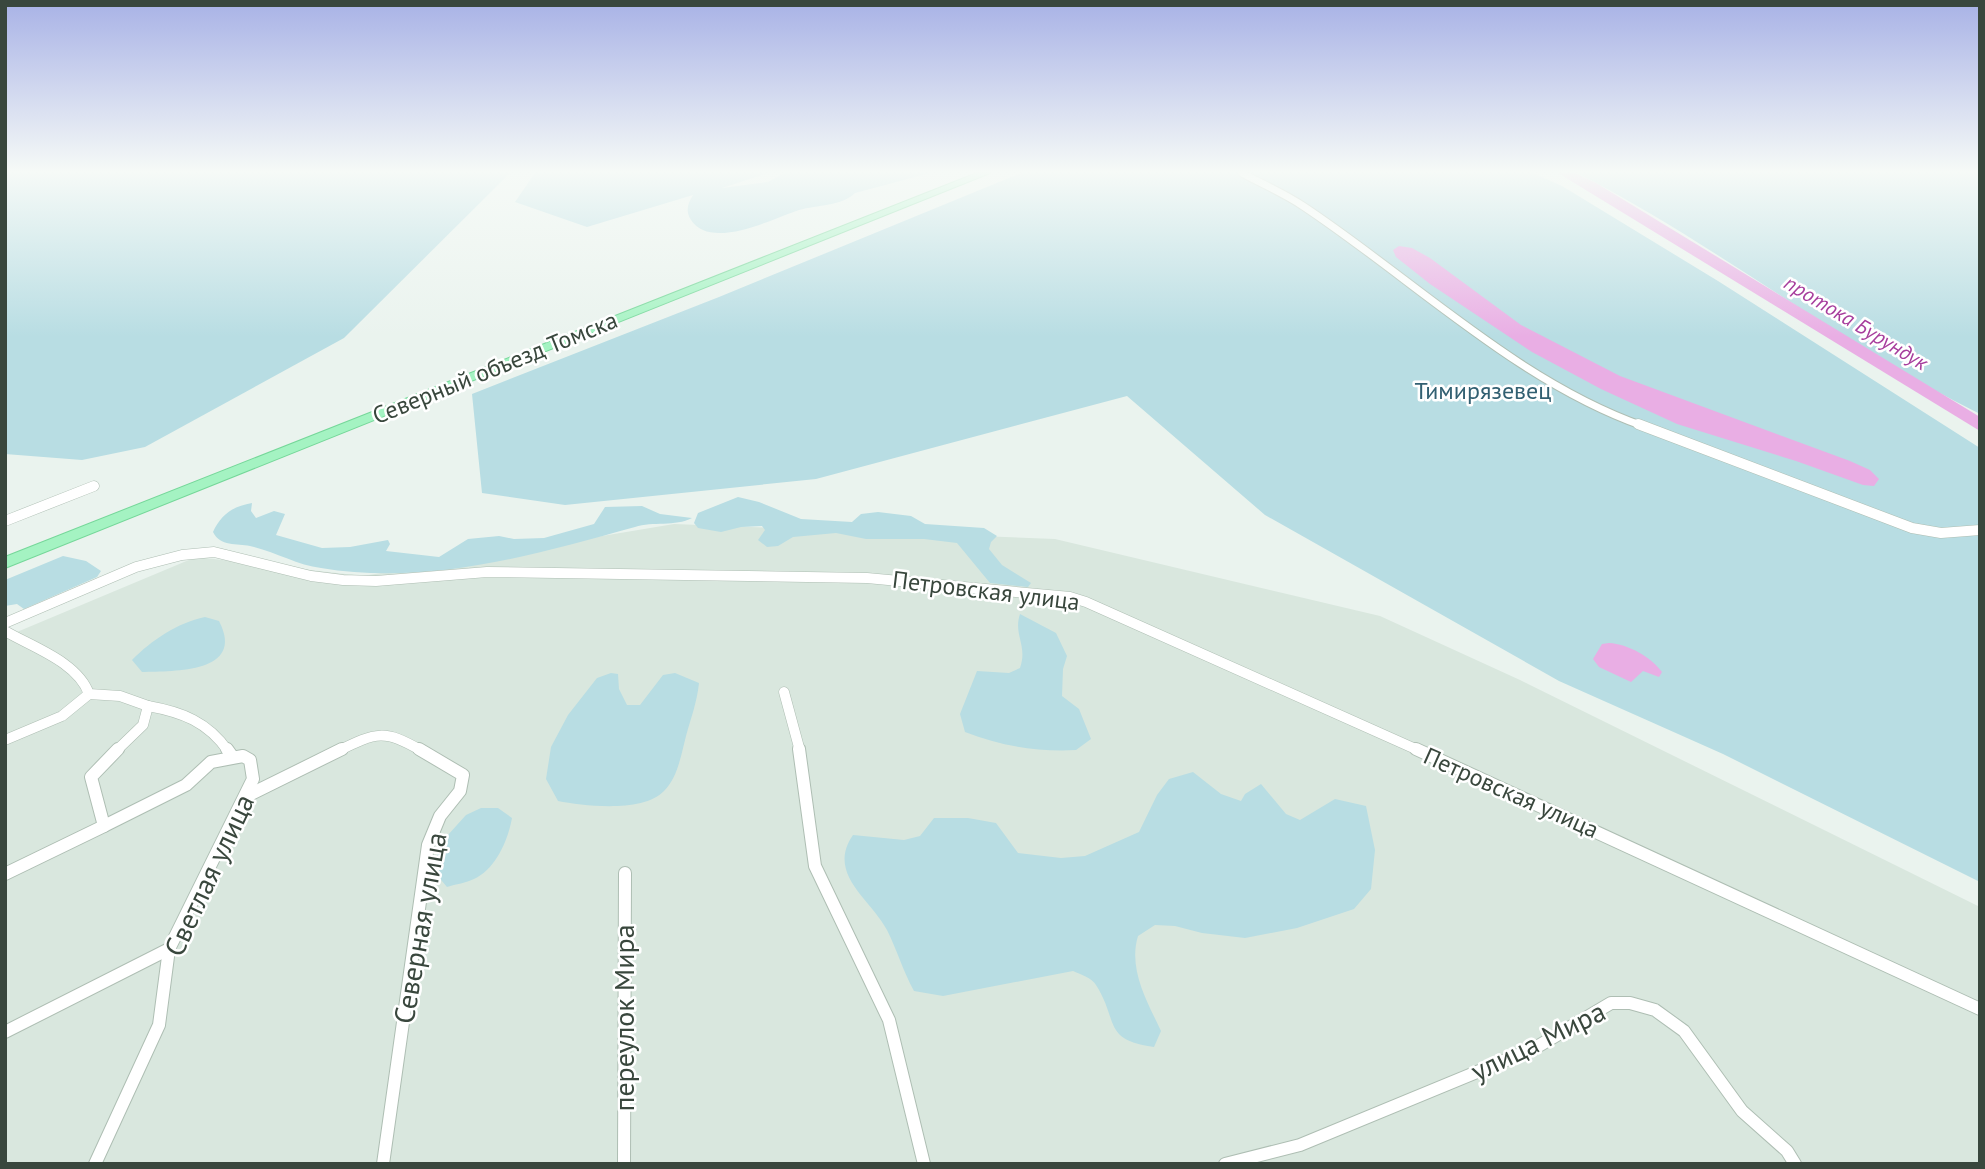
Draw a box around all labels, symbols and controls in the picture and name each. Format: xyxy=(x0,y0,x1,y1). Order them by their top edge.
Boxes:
water label: протока Бурундук xyxy=(1779,269,1934,377)
street label: Северный объезд Томска xyxy=(368,304,622,431)
park label: Тимирязевец xyxy=(1415,375,1551,406)
street label: Петровская улица xyxy=(891,564,1081,617)
street label: Петровская улица xyxy=(1419,740,1604,845)
street label: Светлая улица xyxy=(155,788,262,962)
street label: Северная улица xyxy=(384,829,455,1026)
street label: переулок Мира xyxy=(605,924,642,1112)
street label: улица Мира xyxy=(1464,992,1611,1089)

